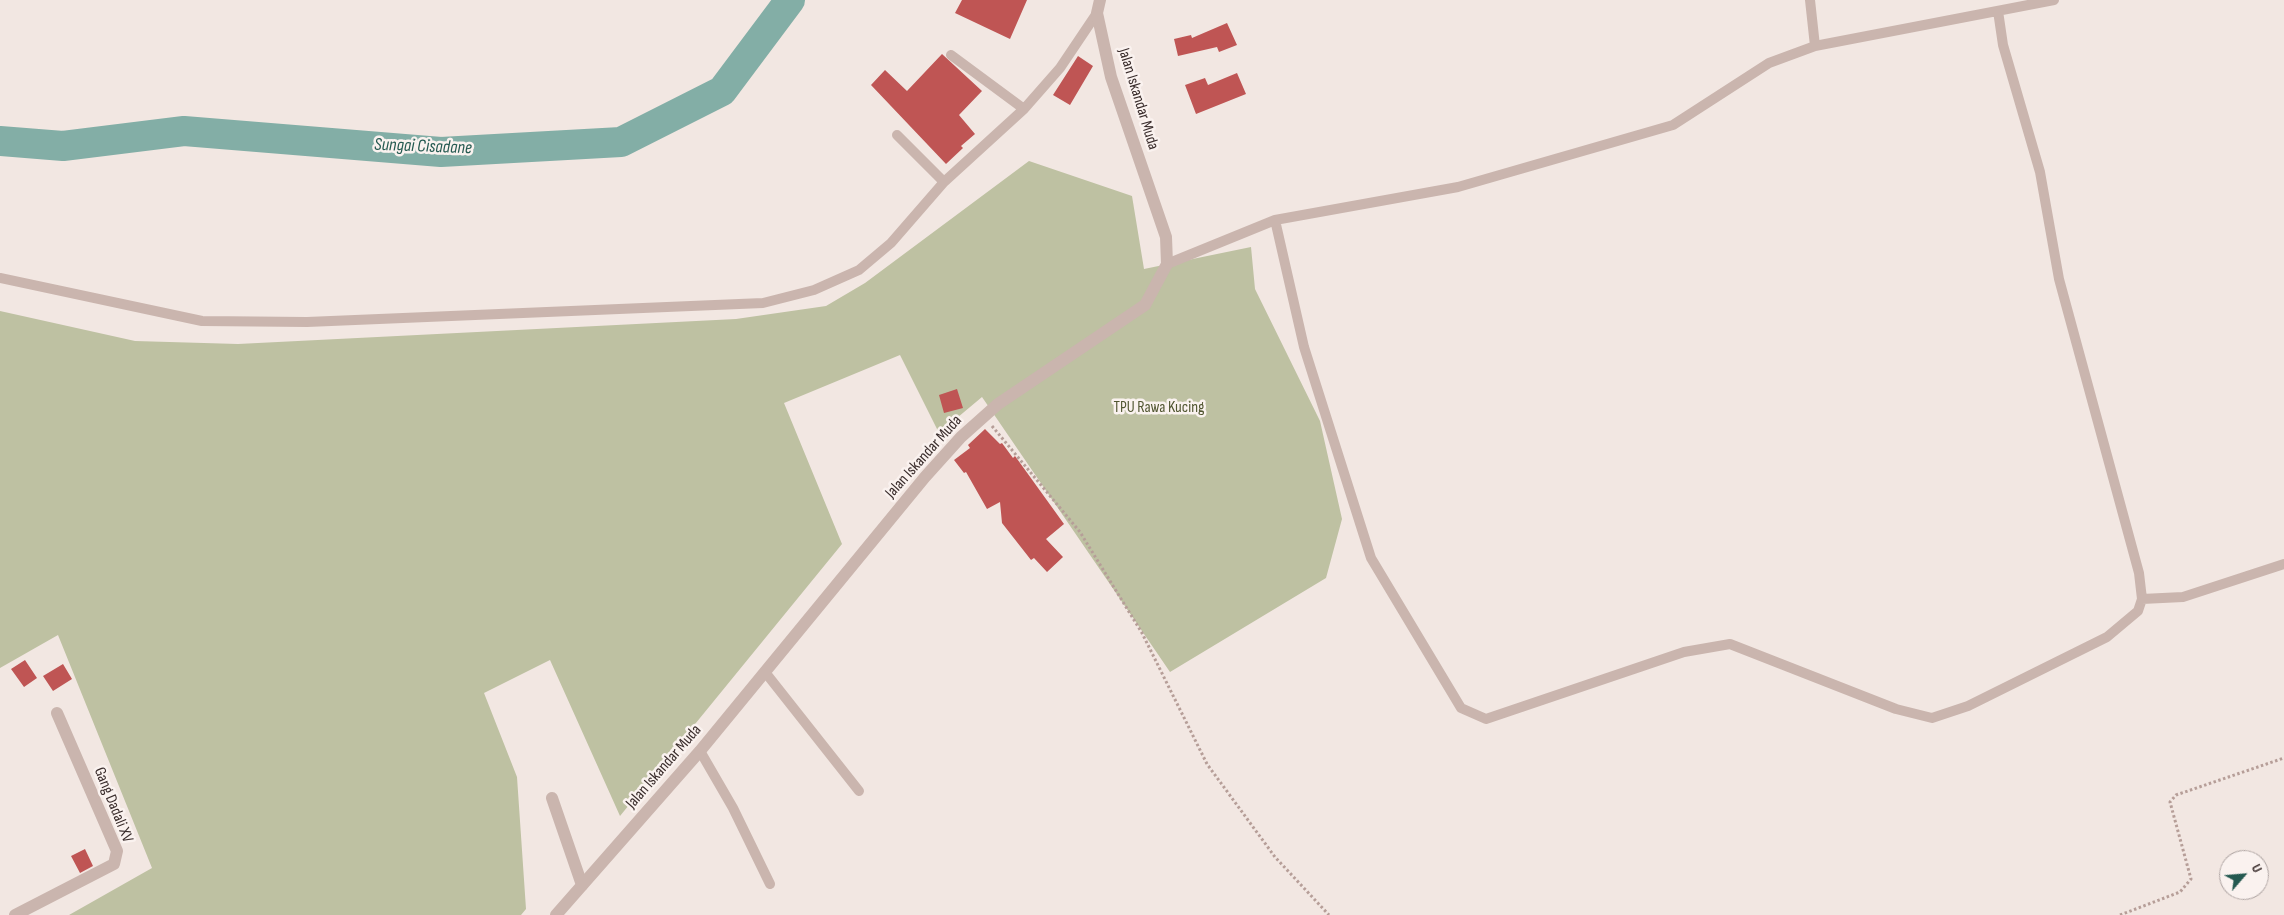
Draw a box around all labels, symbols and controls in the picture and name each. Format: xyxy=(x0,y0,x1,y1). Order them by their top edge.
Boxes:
street label: Jalan Iskandar Muda xyxy=(1113,46,1163,152)
water label: Sungai Cisadane xyxy=(374,134,472,160)
park label: TPU Rawa Kucing xyxy=(1114,398,1204,418)
street label: Jalan Iskandar Muda xyxy=(882,412,966,502)
street label: Jalan Iskandar Muda xyxy=(622,721,706,813)
street label: Gang Dadali XV xyxy=(89,765,137,845)
north arrow xyxy=(2219,850,2269,900)
text: U xyxy=(2248,861,2266,876)

